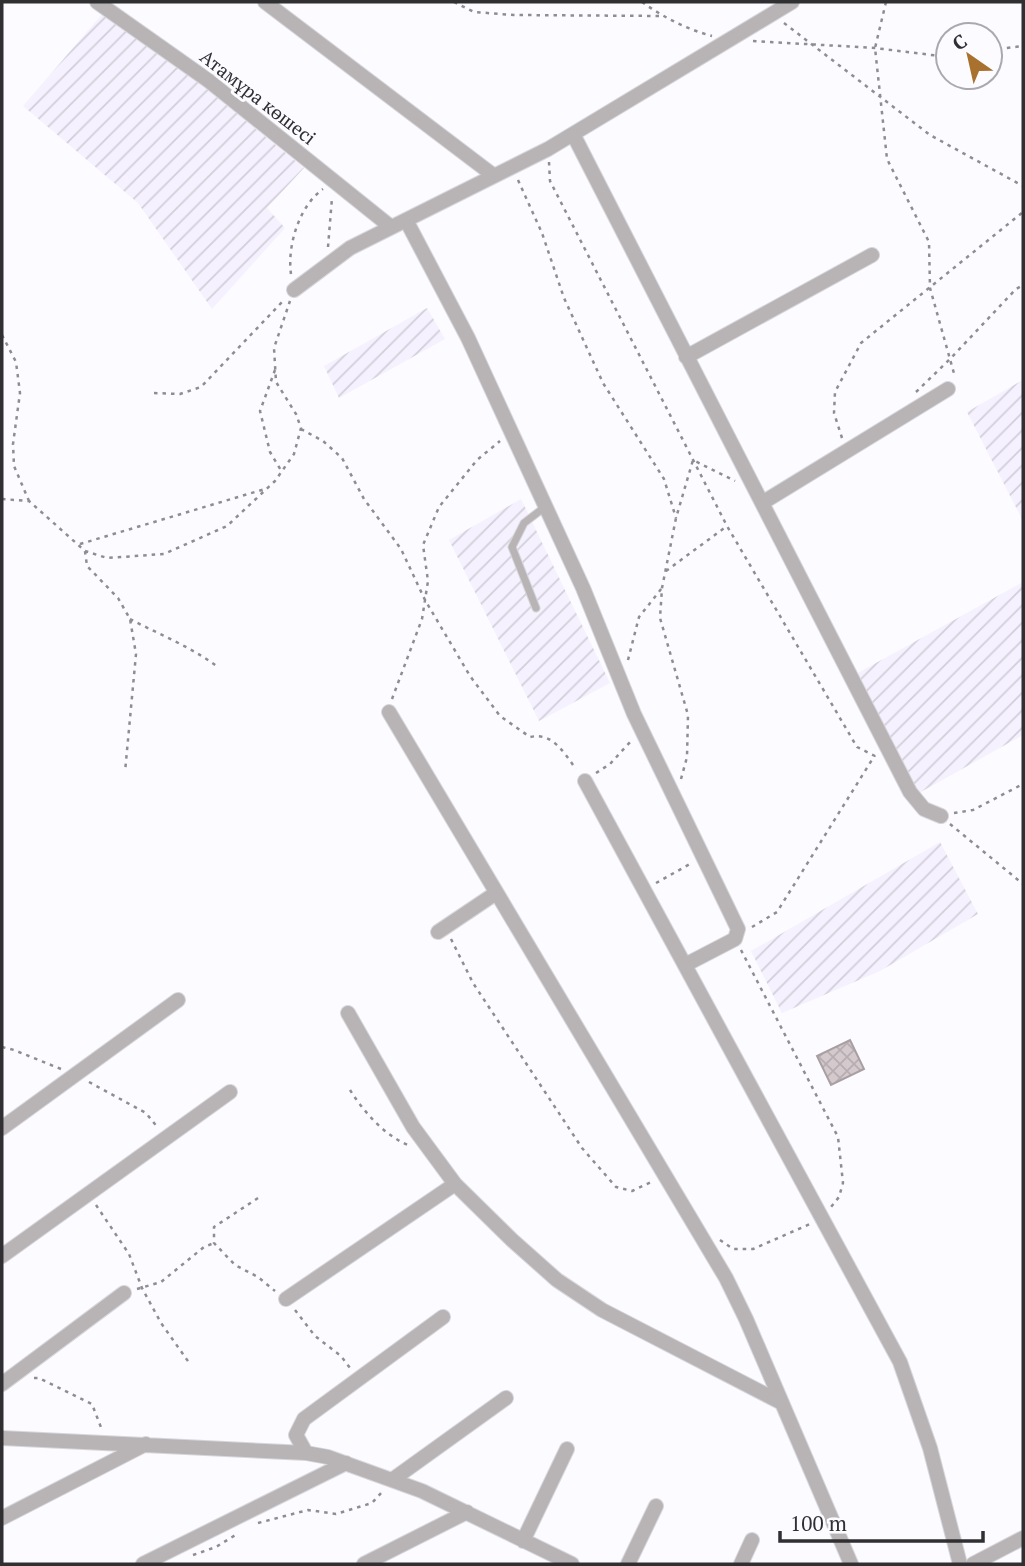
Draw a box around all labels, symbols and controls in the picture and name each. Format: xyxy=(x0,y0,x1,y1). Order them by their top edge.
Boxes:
north arrow xyxy=(934,21,1004,91)
text: С xyxy=(947,28,971,55)
street label: Атамұра көшесі xyxy=(195,44,321,150)
scale bar xyxy=(780,1500,983,1544)
text: 100 m xyxy=(790,1509,847,1537)

